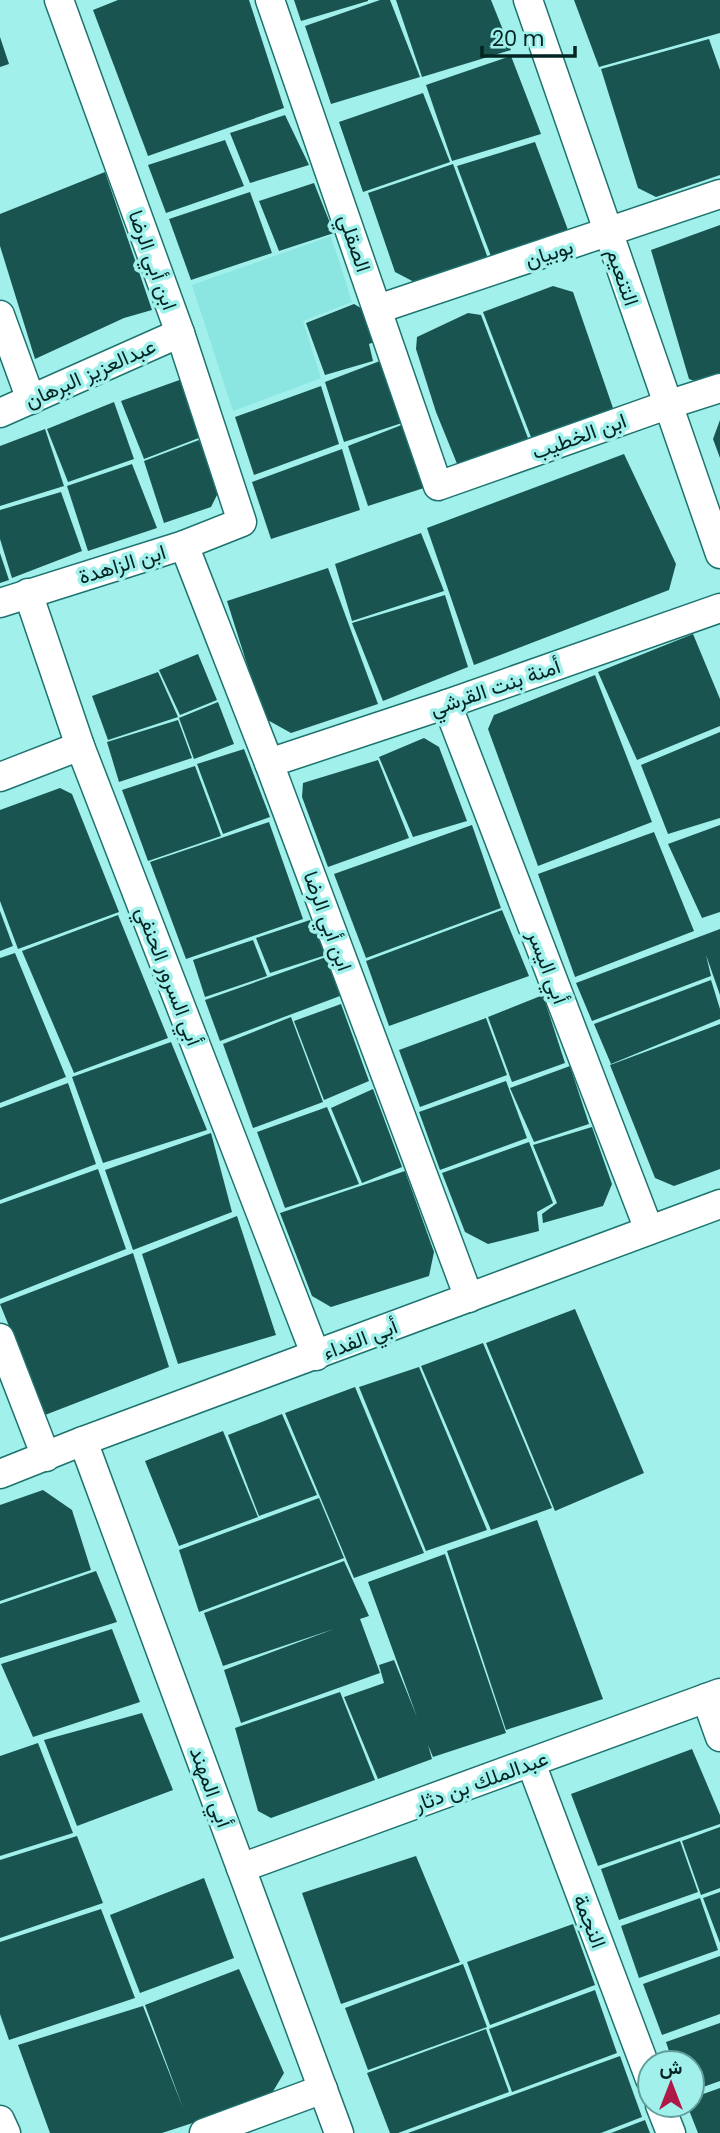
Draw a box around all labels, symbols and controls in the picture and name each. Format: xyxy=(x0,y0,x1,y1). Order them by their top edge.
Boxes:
scale bar xyxy=(482,14,575,58)
text: 20 m xyxy=(492,24,545,53)
street label: ابن أبي الرضا xyxy=(119,206,184,315)
street label: الصقلي xyxy=(329,210,378,277)
street label: بوبيان xyxy=(521,232,577,274)
street label: التنعيم xyxy=(600,244,646,310)
street label: عبدالعزيز البرهان xyxy=(20,331,160,415)
street label: ابن الخطيب xyxy=(528,406,630,466)
street label: ابن الزاهدة xyxy=(75,537,169,591)
street label: أمنة بنت القرشي xyxy=(426,651,565,726)
street label: ابن أبي الرضا xyxy=(294,867,359,976)
street label: أبي السرور الحنفي xyxy=(126,902,209,1051)
street label: أبي اليسر xyxy=(518,925,575,1009)
street label: أبي الفداء xyxy=(318,1311,403,1369)
street label: أبي المهند xyxy=(180,1743,239,1833)
street label: عبدالملك بن دثار xyxy=(409,1743,552,1819)
street label: النجمة xyxy=(567,1890,613,1952)
north arrow xyxy=(636,2049,706,2119)
text: ش xyxy=(660,2054,683,2081)

